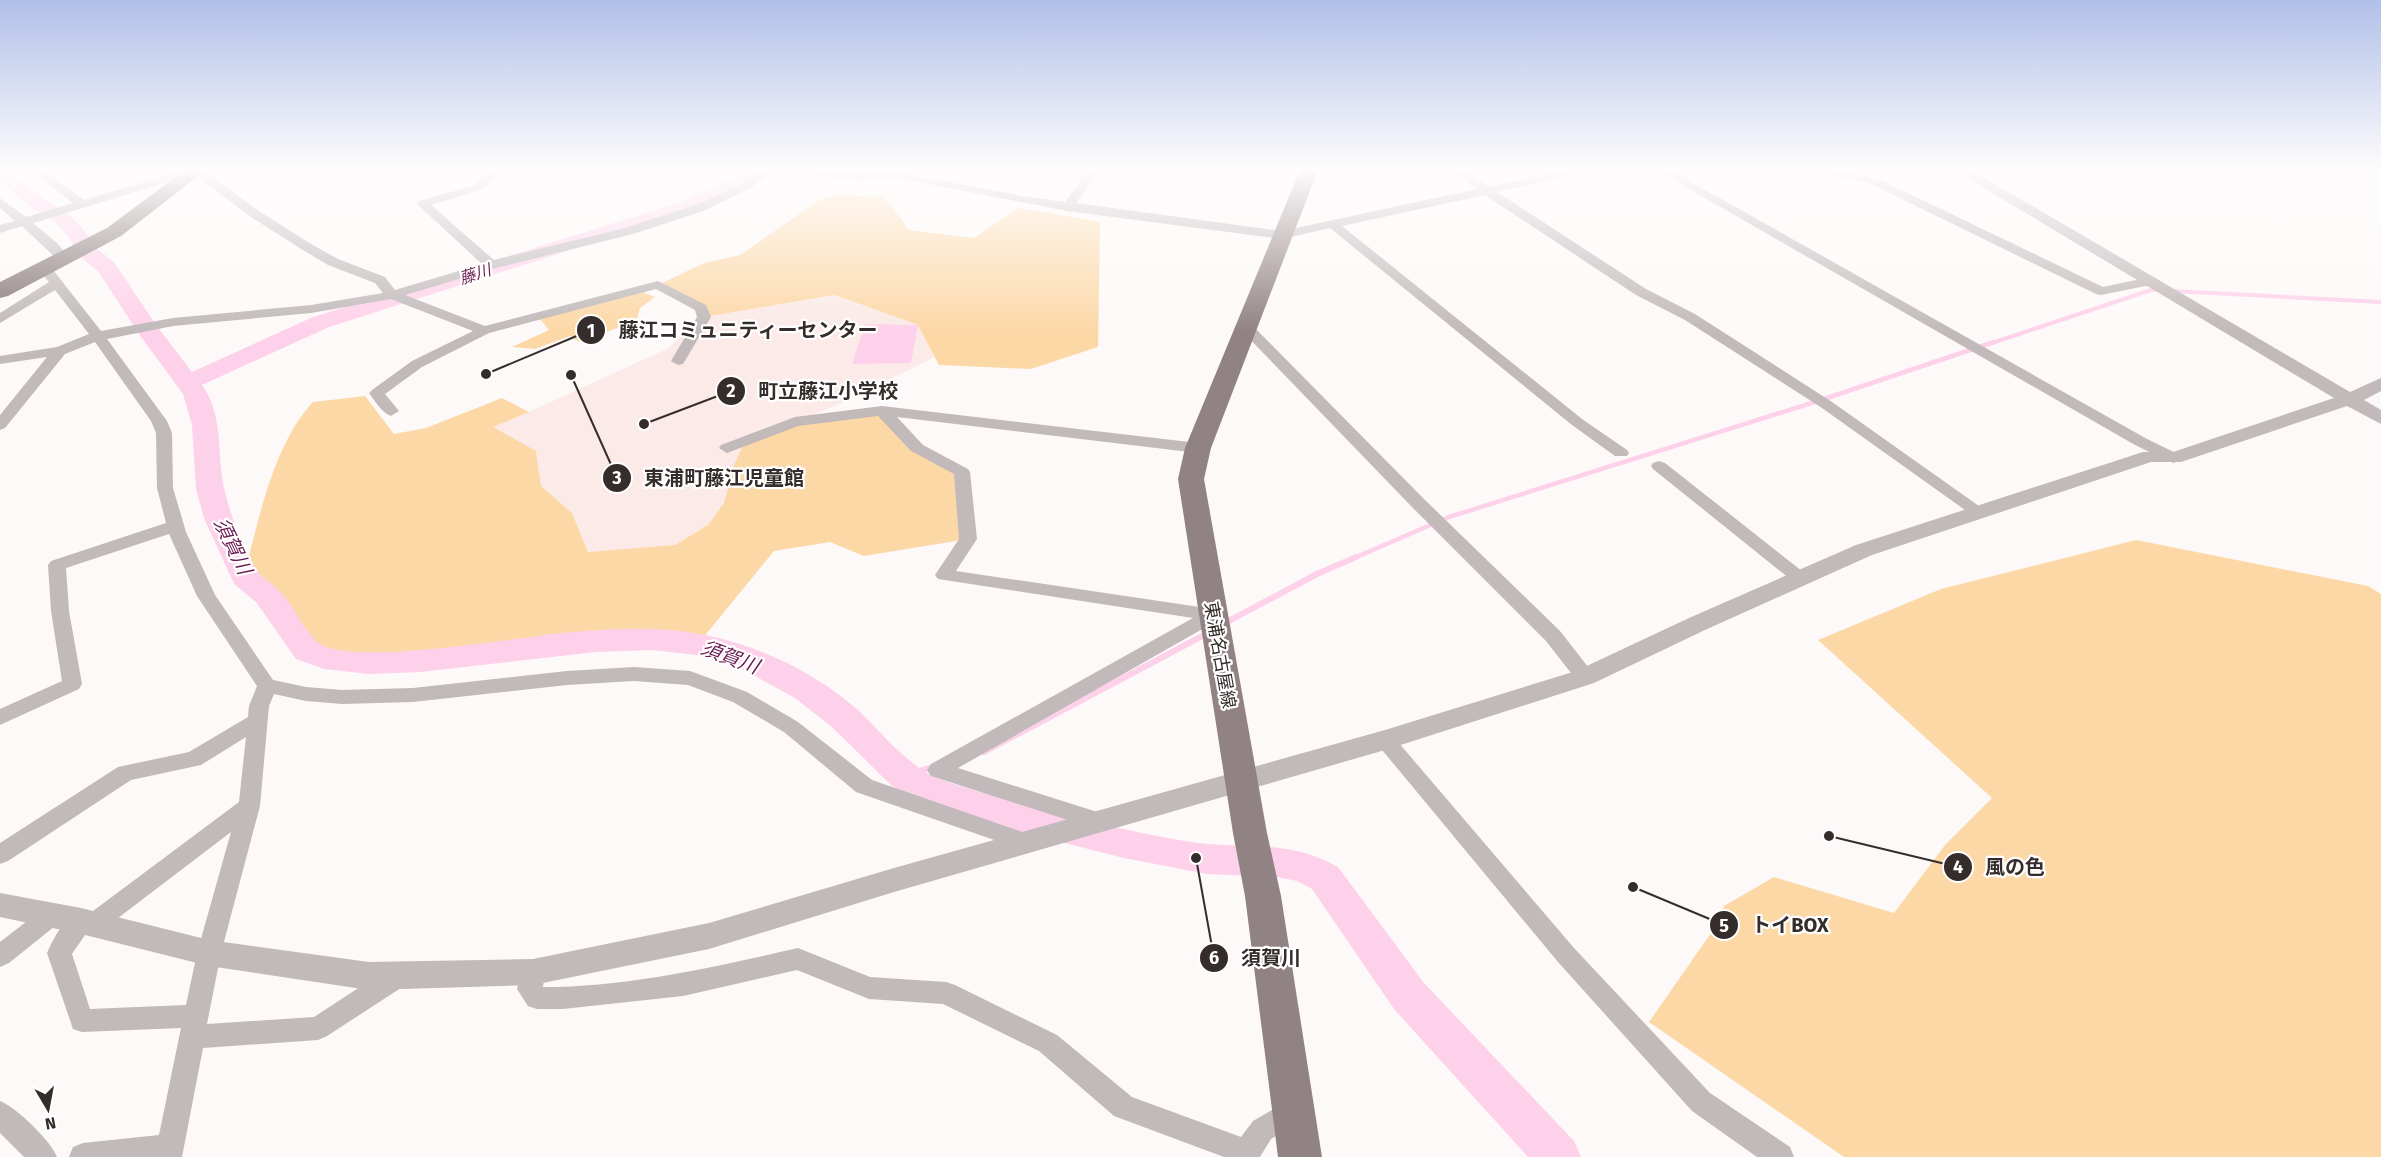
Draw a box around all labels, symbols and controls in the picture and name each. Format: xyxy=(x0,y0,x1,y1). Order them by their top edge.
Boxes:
water label: 藤川 xyxy=(457,259,495,288)
callout: 藤江コミュニティーセンター xyxy=(576,311,890,349)
text: 藤江コミュニティーセンター xyxy=(619,318,877,342)
text: 1 xyxy=(587,320,595,342)
callout: 町立藤江小学校 xyxy=(716,372,910,410)
text: 町立藤江小学校 xyxy=(758,379,898,403)
text: 2 xyxy=(726,380,736,402)
callout: 東浦町藤江児童館 xyxy=(602,459,816,497)
text: 東浦町藤江児童館 xyxy=(644,466,804,490)
text: 3 xyxy=(611,467,622,489)
water label: 須賀川 xyxy=(209,514,258,580)
street label: 東浦名古屋線 xyxy=(1200,600,1240,710)
water label: 須賀川 xyxy=(698,635,764,679)
callout: 風の色 xyxy=(1943,848,2057,886)
text: 風の色 xyxy=(1985,855,2045,879)
text: 4 xyxy=(1953,856,1963,878)
callout: トイBOX xyxy=(1709,906,1840,944)
text: トイBOX xyxy=(1751,913,1829,937)
text: 5 xyxy=(1719,915,1729,937)
callout: 須賀川 xyxy=(1199,939,1313,977)
text: 須賀川 xyxy=(1241,946,1301,970)
text: 6 xyxy=(1209,947,1219,969)
north arrow xyxy=(18,1079,78,1139)
text: N xyxy=(44,1113,57,1134)

